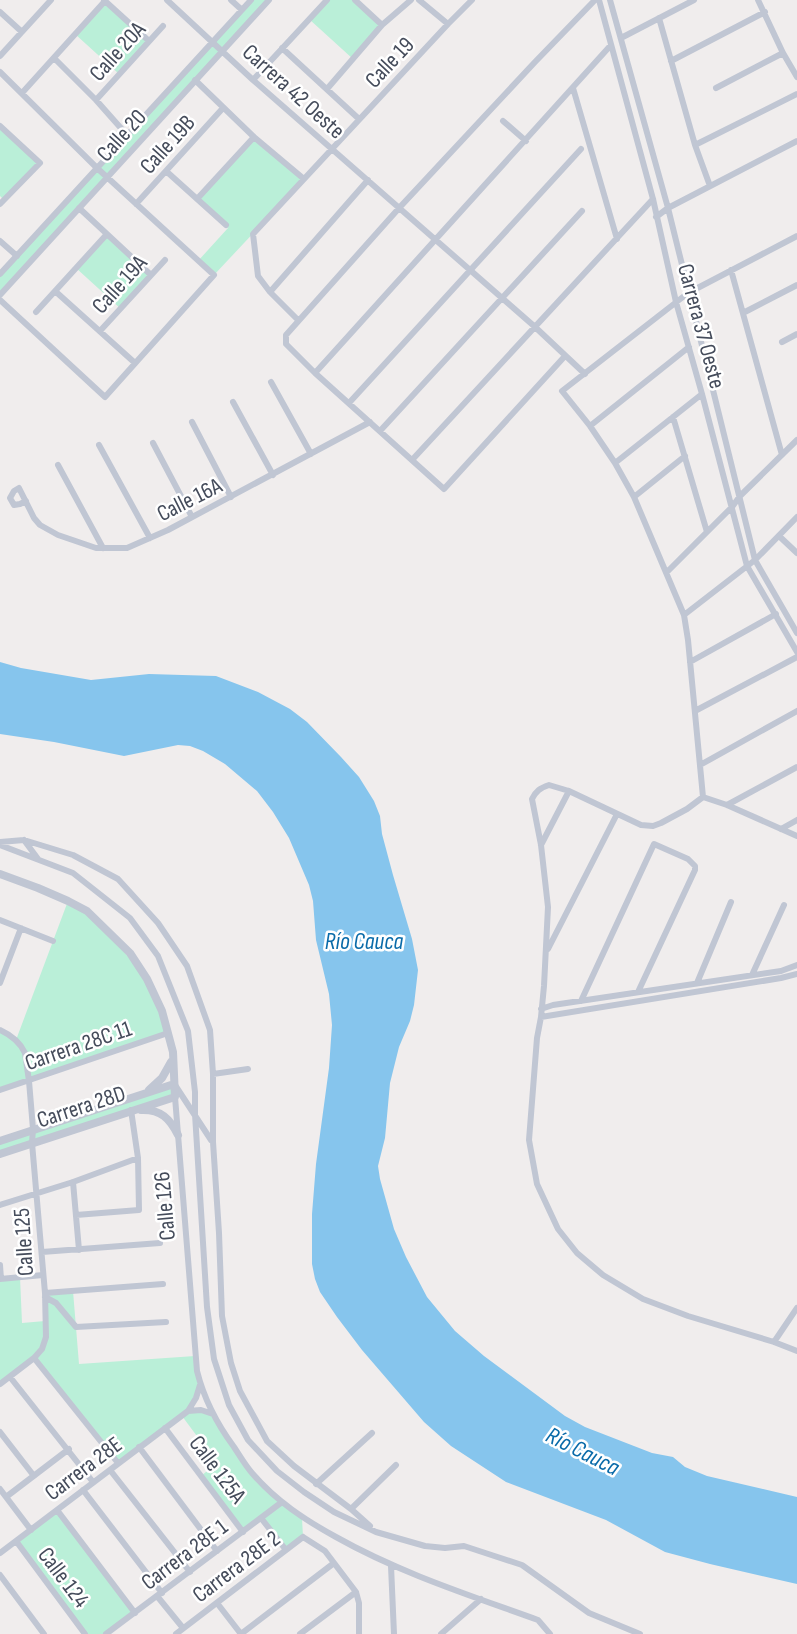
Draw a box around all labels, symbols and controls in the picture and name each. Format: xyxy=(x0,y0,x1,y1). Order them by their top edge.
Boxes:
street label: Calle 20A xyxy=(84,16,152,87)
street label: Calle 19 xyxy=(359,31,420,94)
street label: Carrera 42 Oeste xyxy=(236,38,350,145)
street label: Calle 20 xyxy=(91,104,152,168)
street label: Calle 19B xyxy=(134,109,201,180)
street label: Calle 19A xyxy=(86,249,153,320)
street label: Carrera 37 Oeste xyxy=(671,261,731,392)
street label: Calle 16A xyxy=(152,472,227,528)
water label: Río Cauca xyxy=(325,927,404,956)
street label: Carrera 28C 11 xyxy=(21,1015,135,1077)
street label: Carrera 28D xyxy=(34,1080,129,1134)
street label: Calle 126 xyxy=(148,1170,182,1241)
street label: Calle 125 xyxy=(8,1207,40,1277)
water label: Río Cauca xyxy=(541,1421,625,1482)
street label: Calle 125A xyxy=(183,1430,252,1509)
street label: Carrera 28E xyxy=(39,1431,128,1507)
street label: Carrera 28E 1 xyxy=(136,1513,233,1596)
street label: Carrera 28E 2 xyxy=(187,1525,286,1609)
street label: Calle 124 xyxy=(31,1542,95,1614)

